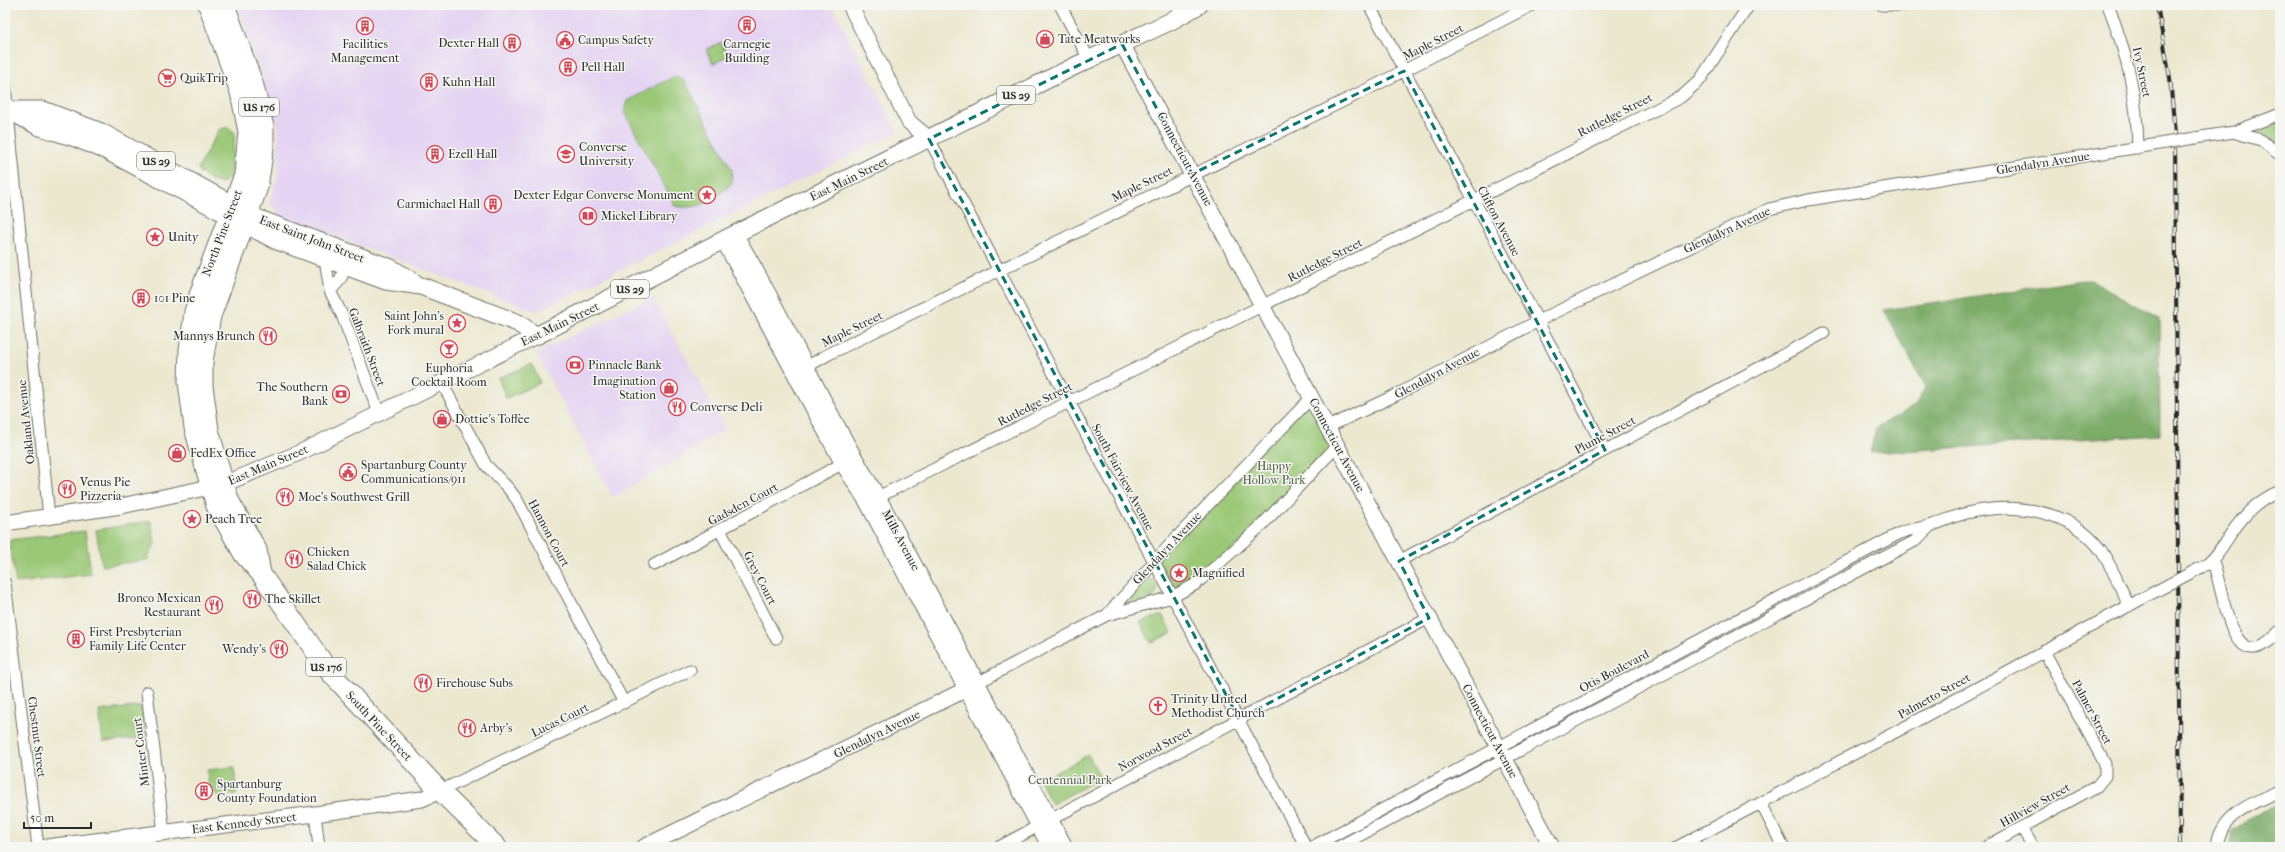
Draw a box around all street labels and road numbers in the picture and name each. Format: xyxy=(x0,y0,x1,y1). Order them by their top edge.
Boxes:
street label: Maple Street xyxy=(1400,20,1466,63)
street label: Ivy Street xyxy=(2130,46,2154,99)
road number: US 29 xyxy=(997,86,1035,104)
street label: Rutledge Street xyxy=(1575,90,1655,140)
road number: US 176 xyxy=(239,98,279,116)
street label: Connecticut Avenue xyxy=(1154,110,1216,209)
street label: Glendalyn Avenue xyxy=(1995,149,2091,177)
road number: US 29 xyxy=(137,152,175,170)
street label: East Main Street xyxy=(808,154,891,204)
street label: Maple Street xyxy=(1109,163,1176,205)
street label: Clifton Avenue xyxy=(1475,184,1523,259)
street label: North Pine Street xyxy=(199,187,245,278)
street label: Glendalyn Avenue xyxy=(1681,204,1773,256)
street label: East Saint John Street xyxy=(257,213,367,266)
street label: Rutledge Street xyxy=(1285,235,1365,285)
road number: US 29 xyxy=(611,280,649,298)
street label: East Main Street xyxy=(519,299,602,349)
street label: Galbraith Street xyxy=(346,306,389,389)
street label: Maple Street xyxy=(819,308,886,350)
street label: Glendalyn Avenue xyxy=(1392,345,1482,401)
street label: Oakland Avenue xyxy=(15,379,37,465)
street label: Rutledge Street xyxy=(995,379,1075,429)
street label: Connecticut Avenue xyxy=(1306,396,1368,495)
street label: Plume Street xyxy=(1572,413,1639,457)
street label: South Fairview Avenue xyxy=(1089,421,1157,533)
street label: East Main Street xyxy=(226,442,311,488)
street label: Gadsden Court xyxy=(706,479,781,528)
street label: Hannon Court xyxy=(525,497,573,570)
street label: Mills Avenue xyxy=(879,507,923,573)
street label: Glendalyn Avenue xyxy=(1130,509,1204,587)
street label: Grey Court xyxy=(740,549,780,608)
street label: Otis Boulevard xyxy=(1577,647,1652,695)
road number: US 176 xyxy=(306,658,346,676)
street label: Palmetto Street xyxy=(1895,670,1973,722)
street label: Palmer Street xyxy=(2069,677,2115,747)
street label: Connecticut Avenue xyxy=(1459,682,1521,781)
street label: South Pine Street xyxy=(343,688,415,764)
street label: Chestnut Street xyxy=(25,696,49,779)
street label: Lucas Court xyxy=(529,700,592,740)
street label: Glendalyn Avenue xyxy=(832,707,923,761)
street label: Minter Court xyxy=(130,716,152,787)
street label: Norwood Street xyxy=(1116,723,1195,774)
street label: Hillview Street xyxy=(1997,780,2073,830)
street label: East Kennedy Street xyxy=(191,810,298,836)

